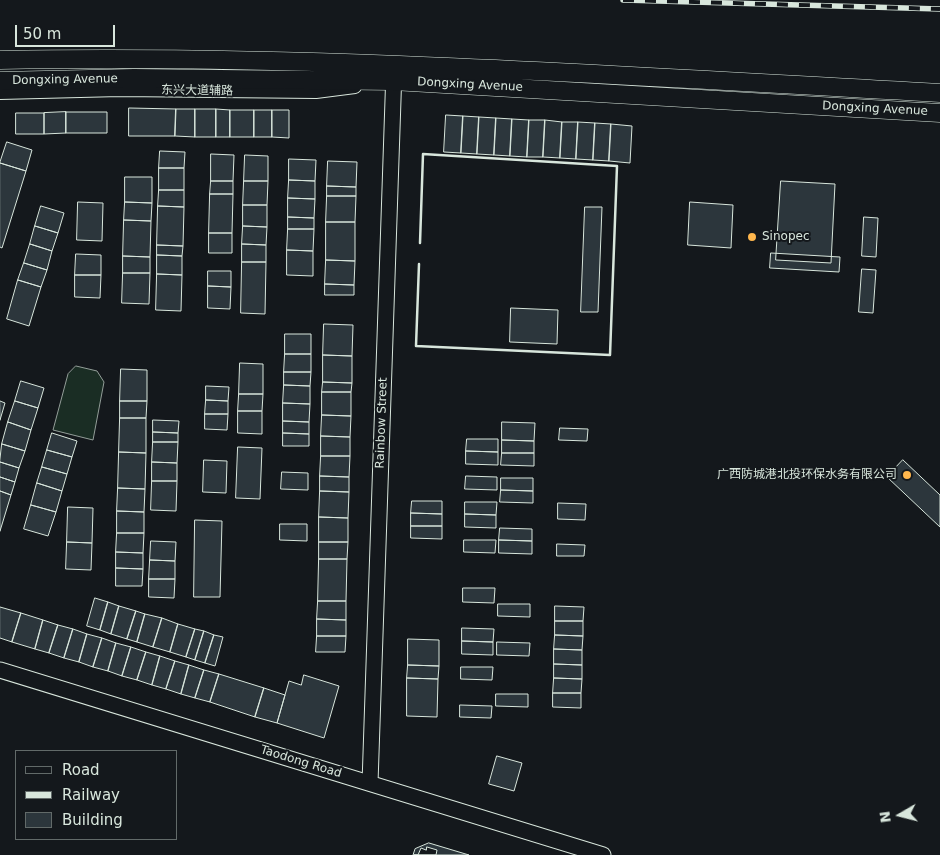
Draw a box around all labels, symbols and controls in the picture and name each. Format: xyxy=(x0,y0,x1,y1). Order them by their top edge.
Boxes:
scale bar xyxy=(18,15,118,47)
text: 50 m xyxy=(23,25,61,43)
street label: Dongxing Avenue xyxy=(12,72,118,88)
street label: Dongxing Avenue xyxy=(417,75,523,95)
street label: 东兴大道辅路 xyxy=(161,83,233,99)
street label: Dongxing Avenue xyxy=(822,99,928,119)
place label: Sinopec xyxy=(762,230,809,244)
marker: Sinopec xyxy=(746,231,758,243)
street label: Rainbow Street xyxy=(373,377,391,469)
place label: 广西防城港北投环保水务有限公司 xyxy=(717,468,897,482)
marker: 广西防城港北投环保水务有限公司 xyxy=(901,469,913,481)
street label: Taodong Road xyxy=(259,743,343,781)
legend xyxy=(15,750,178,840)
text: Road xyxy=(62,761,100,779)
text: Railway xyxy=(62,786,120,804)
north arrow xyxy=(875,790,925,840)
text: N xyxy=(876,810,894,824)
text: Building xyxy=(62,811,123,829)

